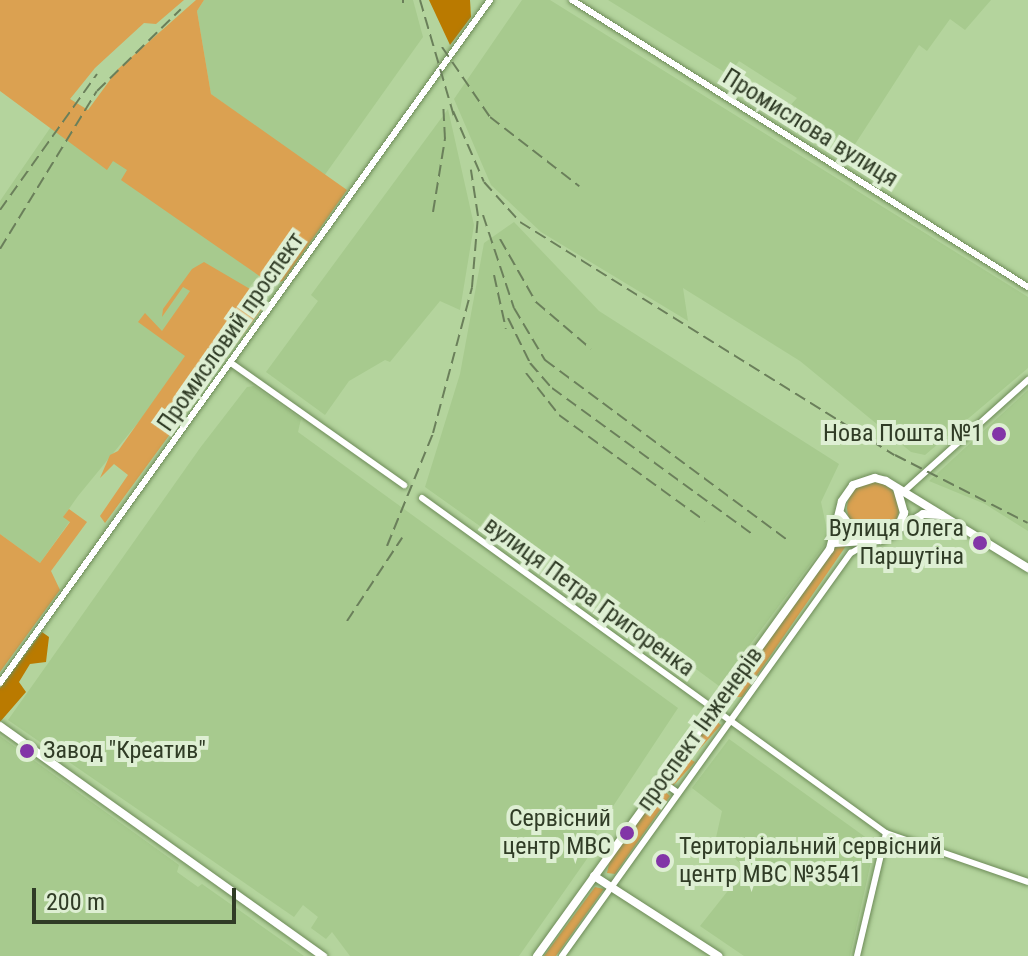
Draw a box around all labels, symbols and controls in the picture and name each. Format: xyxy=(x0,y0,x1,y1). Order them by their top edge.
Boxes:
street label: Промислова вулиця xyxy=(717,62,903,194)
street label: Промисловий проспект xyxy=(151,227,311,437)
place label: Нова Пошта №1 xyxy=(823,420,983,448)
marker: Нова Пошта №1 xyxy=(990,425,1008,443)
street label: вулиця Петра Григоренка xyxy=(478,511,700,683)
place label: Вулиця Олега Паршутіна xyxy=(829,515,964,571)
marker: Вулиця Олега Паршутіна xyxy=(971,534,989,552)
street label: проспект Інженерів xyxy=(631,641,769,817)
place label: Завод "Креатив" xyxy=(43,737,206,765)
marker: Завод "Креатив" xyxy=(18,742,36,760)
place label: Сервісний центр МВС xyxy=(503,805,611,861)
marker: Сервісний центр МВС xyxy=(618,824,636,842)
place label: Територіальний сервісний центр МВС №3541 xyxy=(679,833,942,889)
marker: Територіальний сервісний центр МВС №3541 xyxy=(654,852,672,870)
scale bar xyxy=(36,872,240,922)
text: 200 m xyxy=(46,888,105,916)

